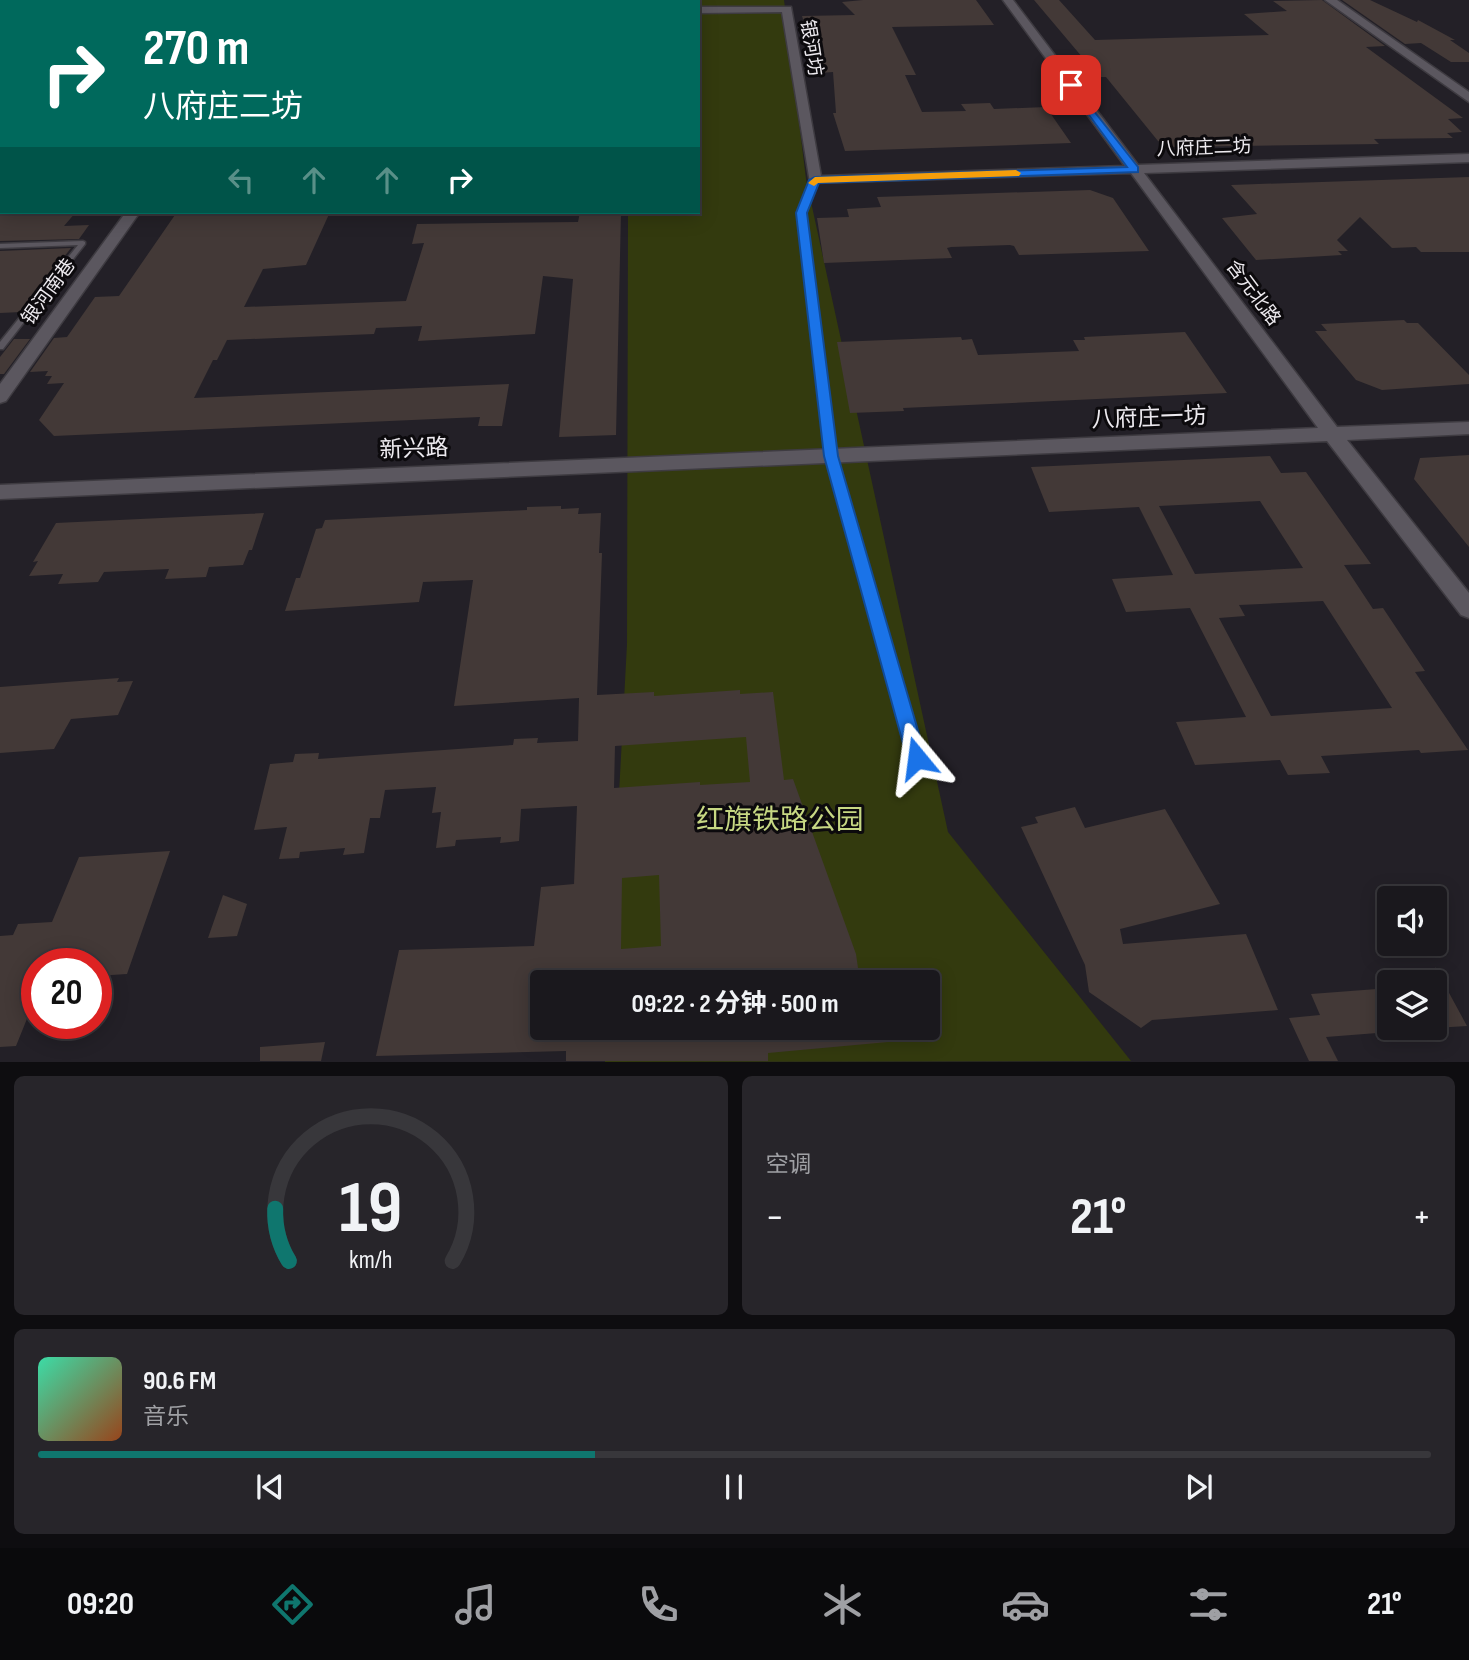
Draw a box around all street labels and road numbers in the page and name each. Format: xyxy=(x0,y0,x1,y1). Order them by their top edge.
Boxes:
street label: 银河坊 xyxy=(795,18,827,78)
street label: 八府庄二坊 xyxy=(1156,135,1252,161)
street label: 银河南巷 xyxy=(17,254,81,330)
street label: 含元北路 xyxy=(1221,256,1285,330)
street label: 八府庄一坊 xyxy=(1091,402,1207,434)
street label: 新兴路 xyxy=(379,434,449,464)

